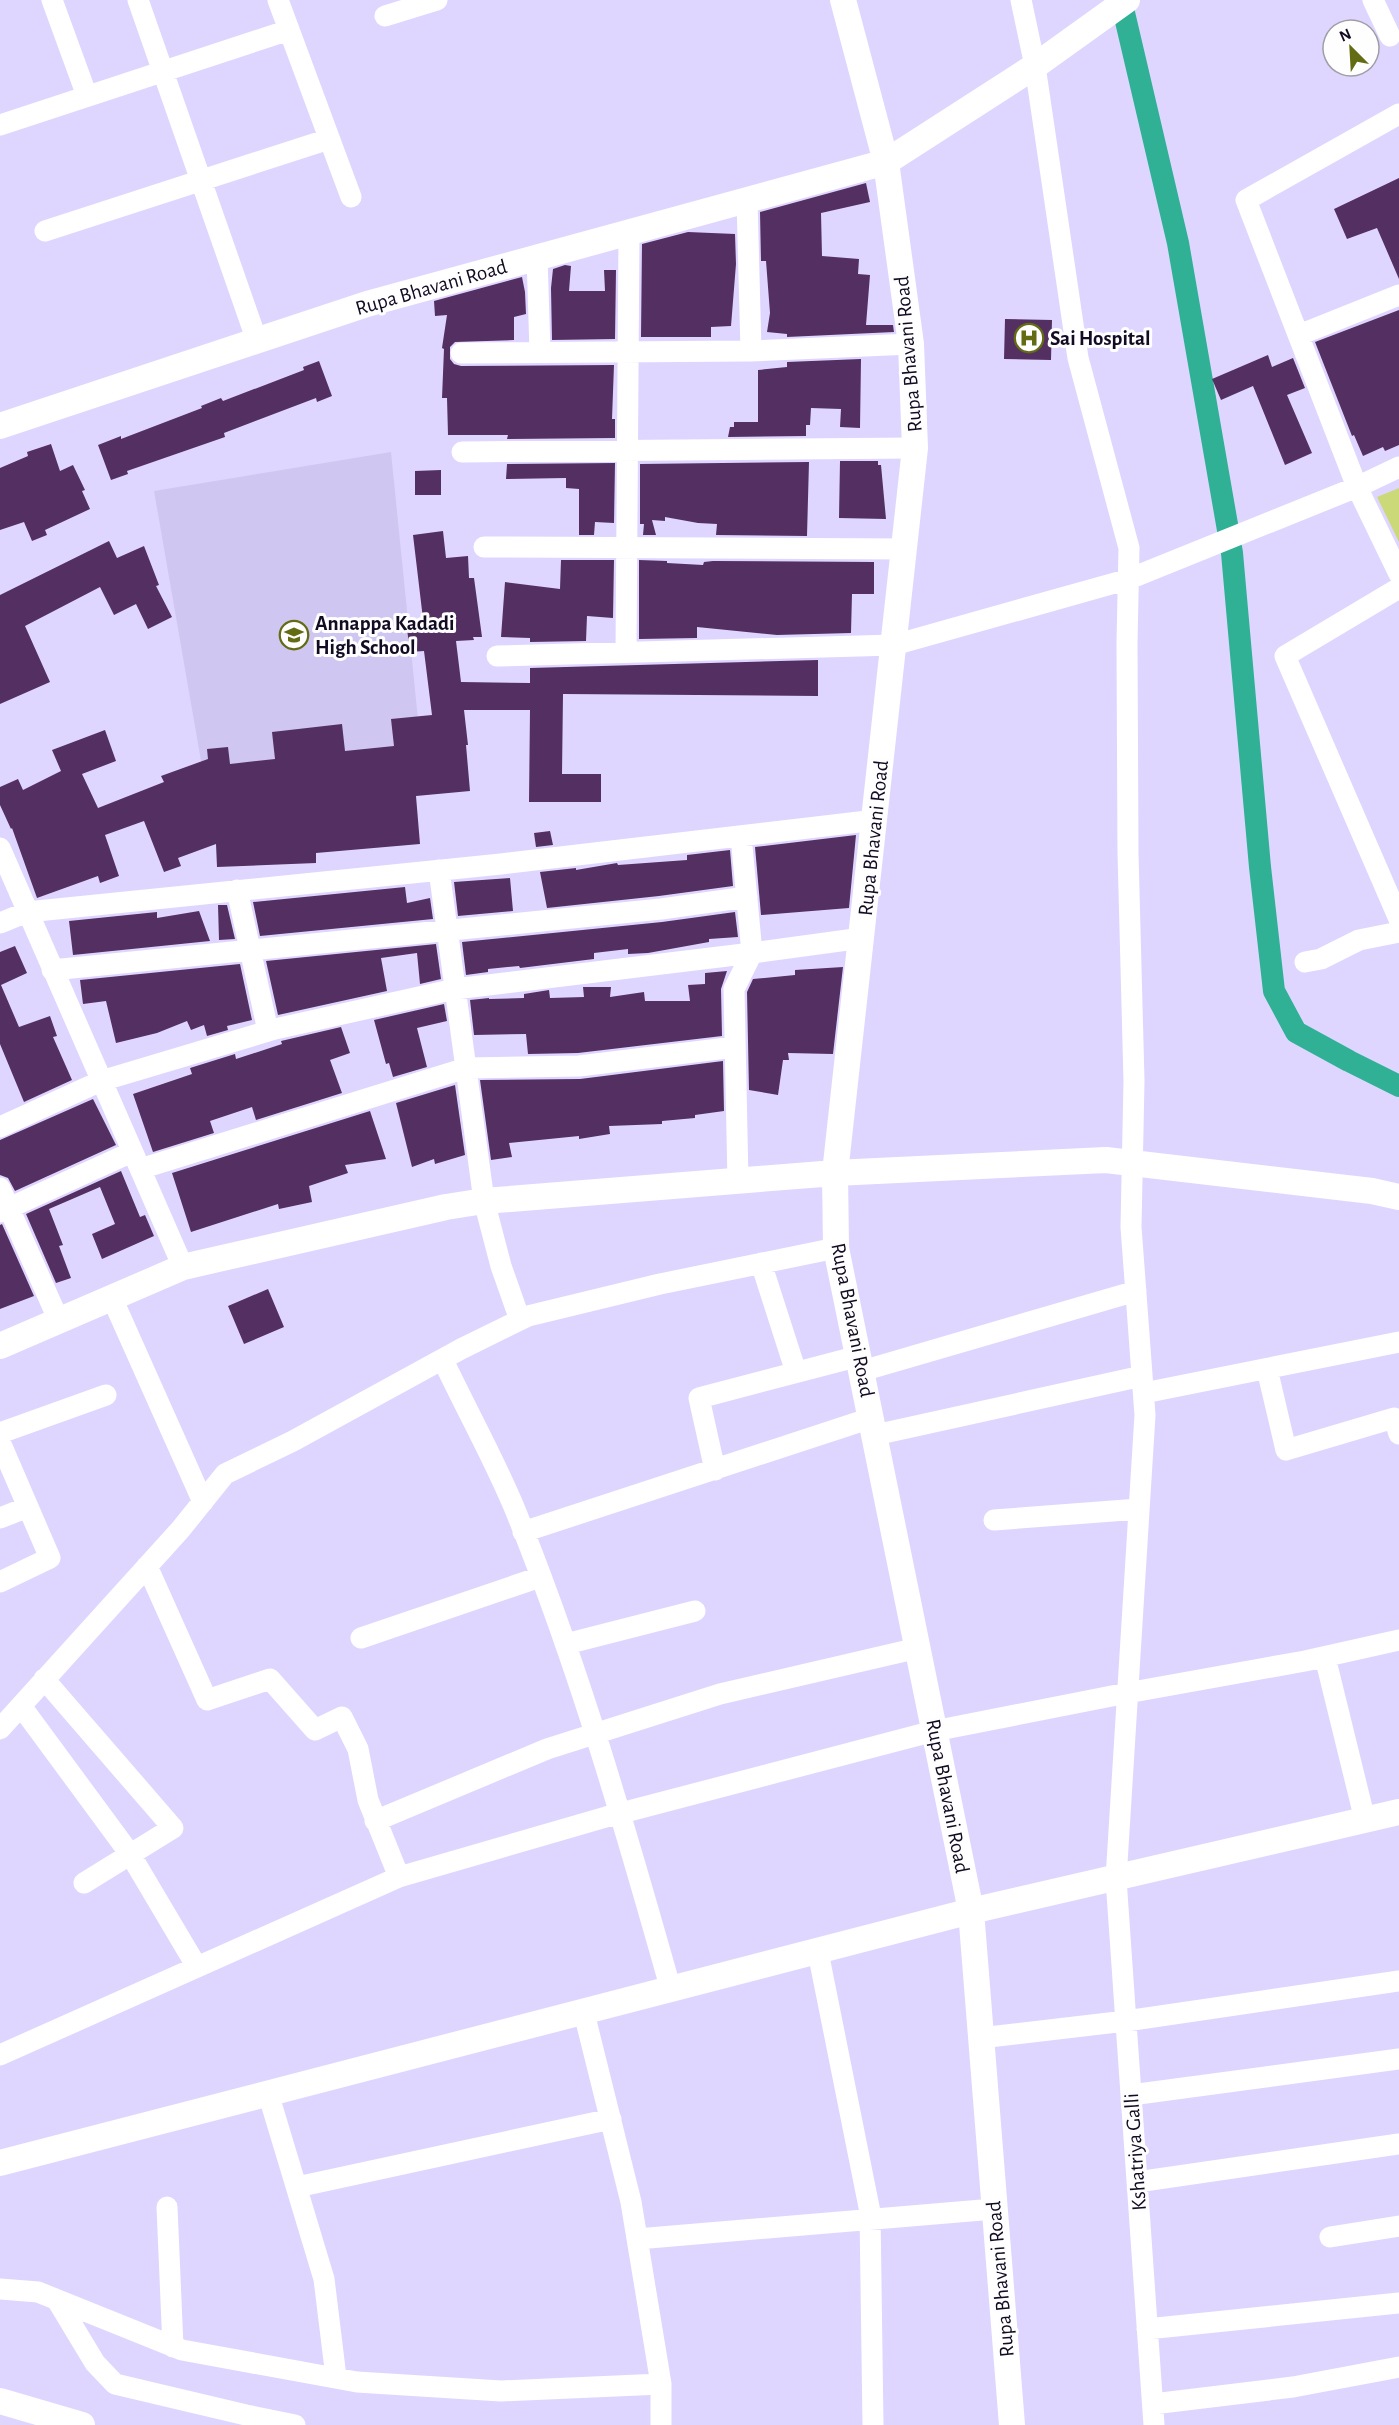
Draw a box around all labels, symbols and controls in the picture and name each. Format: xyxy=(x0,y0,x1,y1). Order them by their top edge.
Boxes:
north arrow xyxy=(1321,18,1381,78)
text: N xyxy=(1337,26,1354,45)
street label: Rupa Bhavani Road xyxy=(353,256,509,319)
street label: Rupa Bhavani Road xyxy=(891,275,926,433)
hospital icon: Sai Hospital xyxy=(1013,322,1045,354)
place label: Sai Hospital xyxy=(1050,328,1151,349)
place label: Annappa Kadadi High School xyxy=(315,613,455,658)
school or university icon: Annappa Kadadi High School xyxy=(278,619,310,651)
street label: Rupa Bhavani Road xyxy=(855,759,892,917)
street label: Rupa Bhavani Road xyxy=(827,1241,878,1399)
street label: Rupa Bhavani Road xyxy=(922,1717,973,1875)
street label: Kshatriya Galli xyxy=(1121,2092,1150,2211)
street label: Rupa Bhavani Road xyxy=(983,2200,1018,2358)

